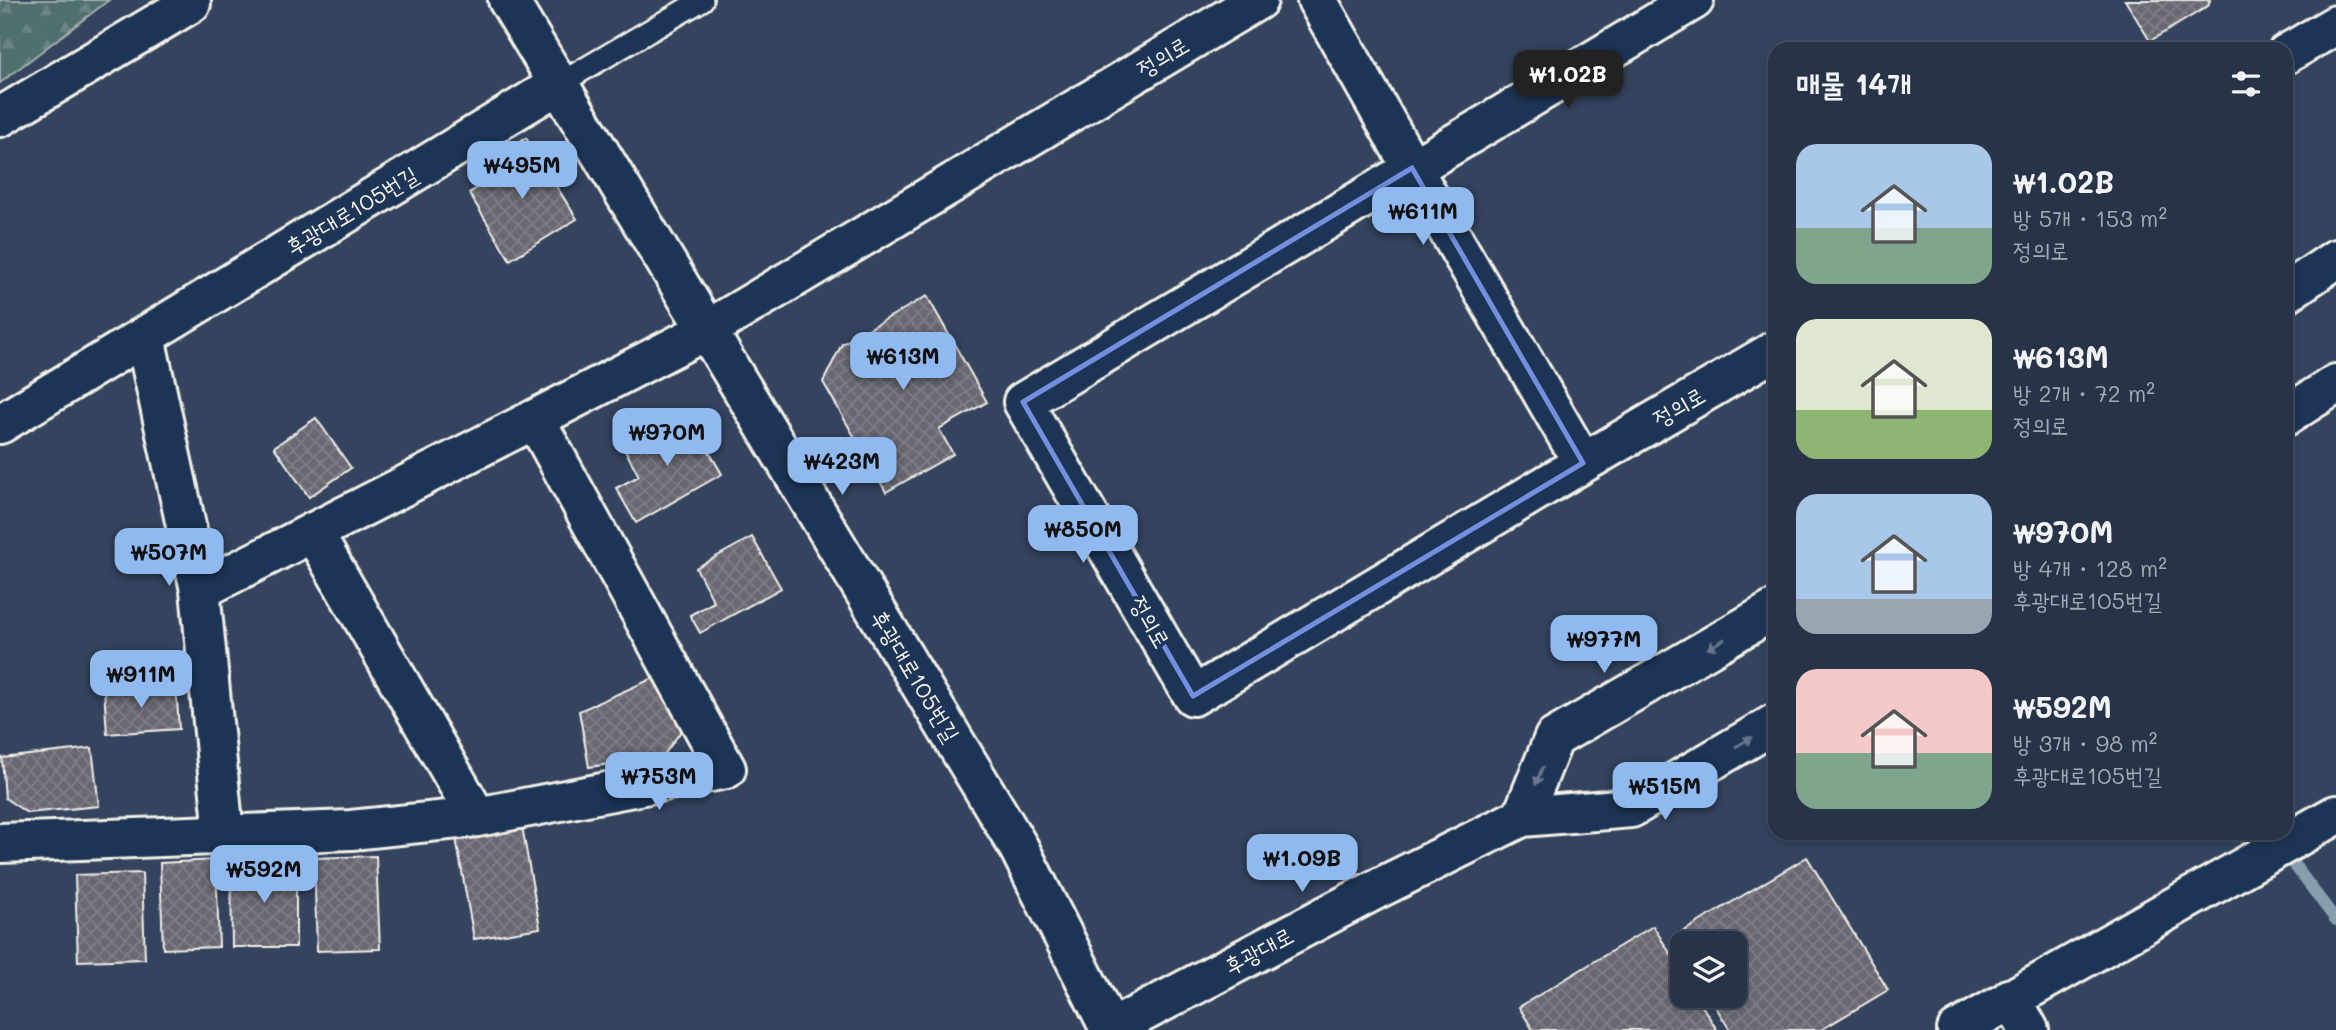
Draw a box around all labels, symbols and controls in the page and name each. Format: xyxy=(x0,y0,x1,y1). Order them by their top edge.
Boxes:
street label: 정의로 xyxy=(1131,29,1194,83)
pin: ₩1.02B xyxy=(1511,50,1625,110)
text: ₩1.02B xyxy=(1529,58,1607,88)
text: 매물 14개 xyxy=(1796,63,1912,103)
icon: filters xyxy=(2227,65,2265,103)
pin: ₩495M xyxy=(473,142,571,201)
text: ₩495M xyxy=(483,149,561,179)
street label: 후광대로105번길 xyxy=(280,159,423,261)
text: ₩1.02B xyxy=(2013,161,2114,201)
icon: home xyxy=(1852,172,1936,256)
pin: ₩611M xyxy=(1374,188,1472,247)
text: ₩611M xyxy=(1388,195,1458,225)
text: 방 5개 · 153 m² xyxy=(2013,203,2167,233)
text: 정의로 xyxy=(2013,235,2069,265)
pin: ₩613M xyxy=(854,332,952,392)
text: ₩613M xyxy=(2013,336,2109,376)
text: ₩613M xyxy=(866,340,940,370)
icon: home xyxy=(1852,347,1936,431)
text: 방 2개 · 72 m² xyxy=(2013,378,2155,408)
street label: 정의로 xyxy=(1647,379,1710,433)
pin: ₩970M xyxy=(618,408,716,468)
text: 정의로 xyxy=(2013,410,2069,440)
text: ₩970M xyxy=(628,416,706,446)
pin: ₩423M xyxy=(793,438,891,497)
text: ₩423M xyxy=(804,445,880,475)
pin: ₩850M xyxy=(1034,505,1132,565)
text: ₩970M xyxy=(2013,511,2114,551)
text: ₩850M xyxy=(1044,513,1122,543)
icon: home xyxy=(1852,522,1936,606)
pin: ₩507M xyxy=(120,528,218,588)
text: ₩507M xyxy=(131,536,207,566)
text: 방 4개 · 128 m² xyxy=(2013,553,2167,583)
text: 후광대로105번길 xyxy=(2013,585,2162,615)
street label: 정의로 xyxy=(1124,590,1178,653)
street label: 후광대로105번길 xyxy=(865,604,967,747)
pin: ₩977M xyxy=(1555,616,1653,675)
text: ₩977M xyxy=(1566,623,1642,653)
one-way arrow xyxy=(1706,638,1725,650)
pin: ₩911M xyxy=(92,650,190,710)
text: ₩911M xyxy=(106,658,176,688)
text: ₩592M xyxy=(2013,686,2112,726)
icon: home xyxy=(1852,697,1936,781)
text: 방 3개 · 98 m² xyxy=(2013,728,2158,758)
one-way arrow xyxy=(1734,736,1753,748)
pin: ₩753M xyxy=(610,752,708,812)
text: ₩753M xyxy=(621,760,697,790)
text: 후광대로105번길 xyxy=(2013,760,2162,790)
pin: ₩515M xyxy=(1616,762,1714,822)
one-way arrow xyxy=(1533,766,1544,787)
text: ₩515M xyxy=(1629,770,1701,800)
pin: ₩1.09B xyxy=(1245,834,1359,894)
text: ₩1.09B xyxy=(1263,842,1341,872)
pin: ₩592M xyxy=(215,846,313,905)
text: ₩592M xyxy=(226,853,302,883)
street label: 후광대로 xyxy=(1219,919,1298,981)
map controls xyxy=(1670,931,1747,1008)
button: layers xyxy=(1670,931,1747,1008)

